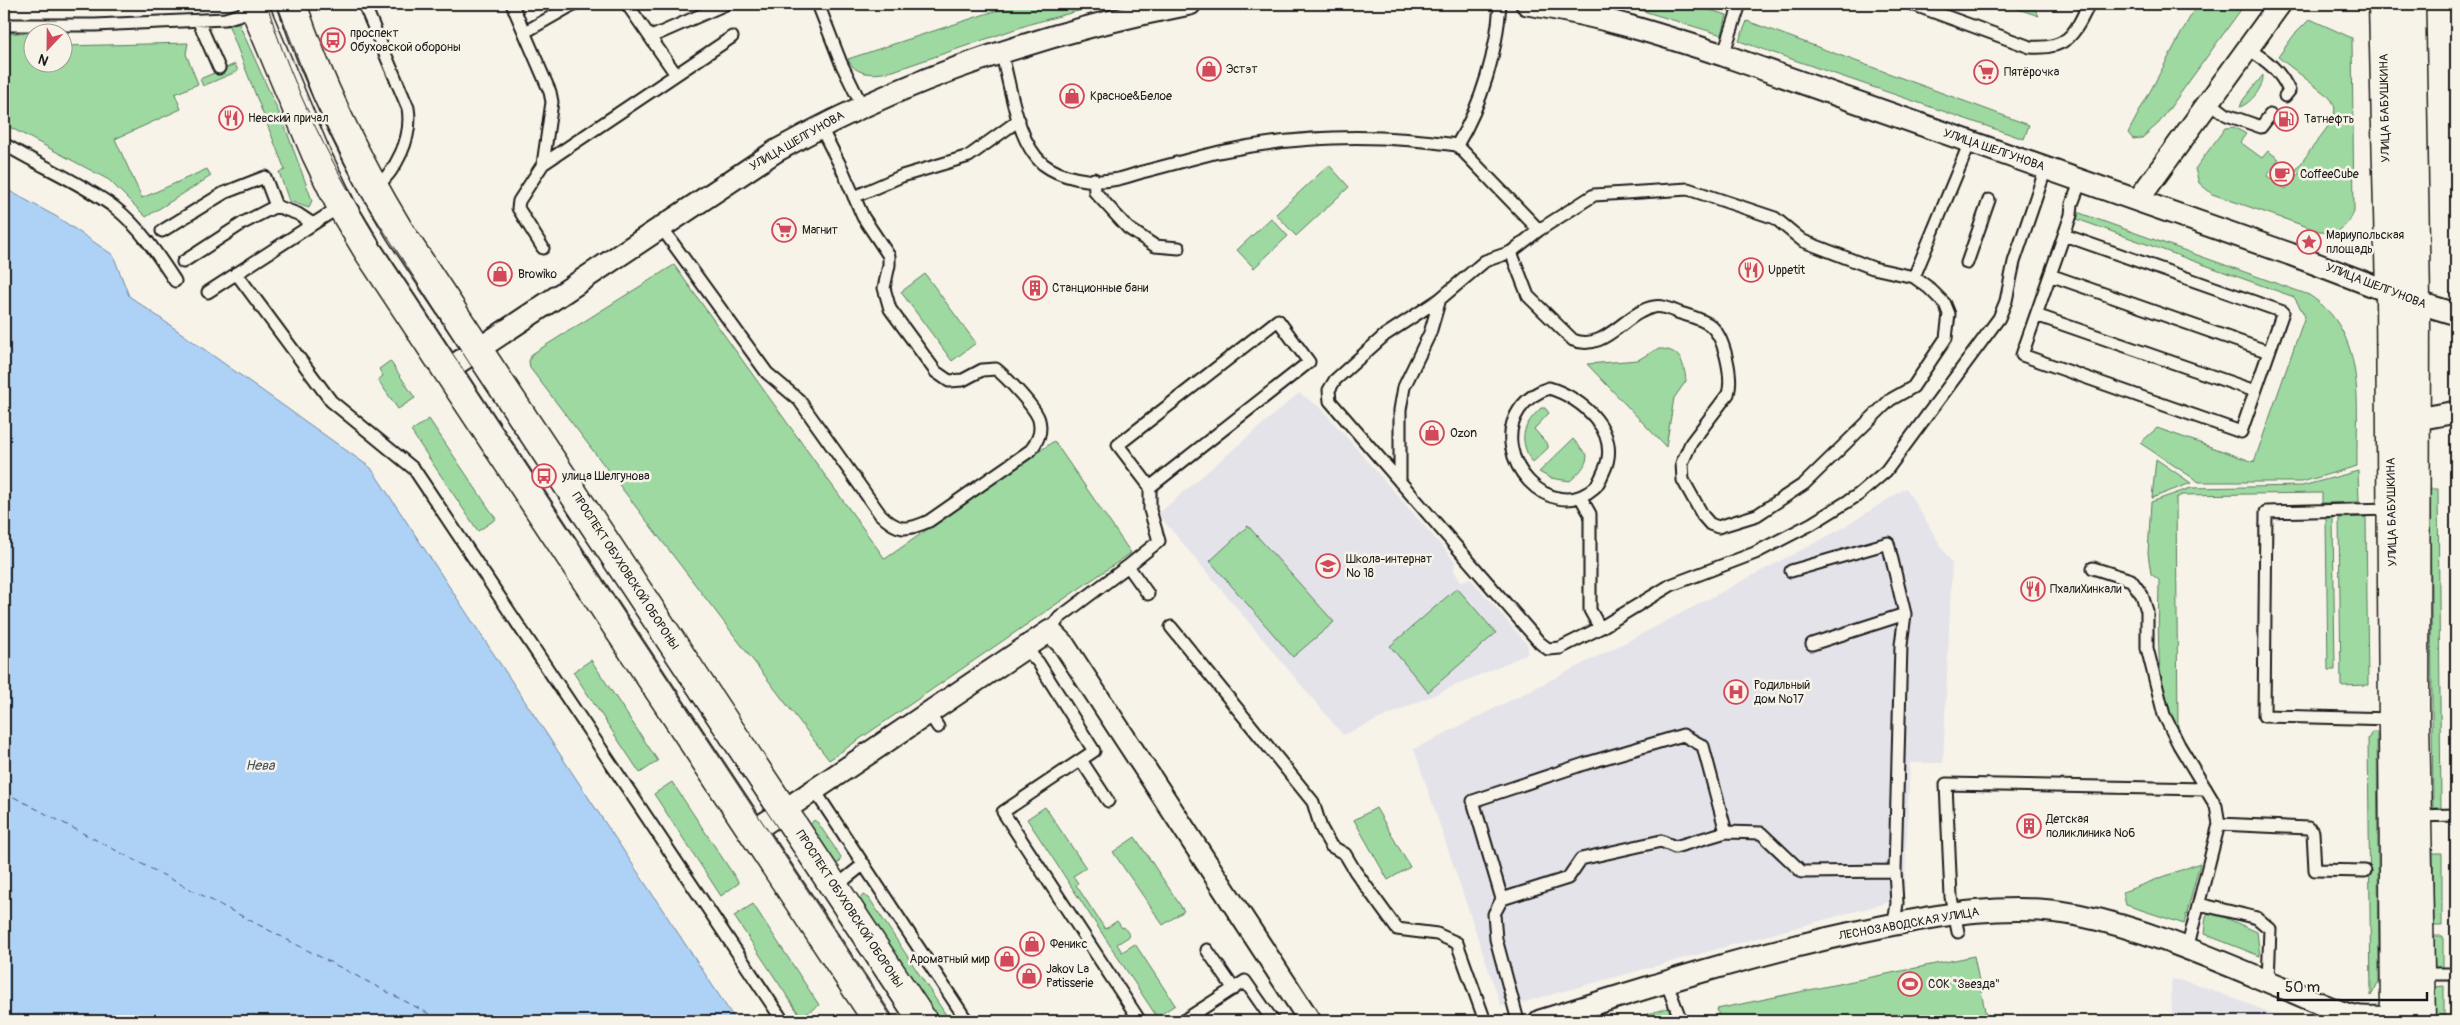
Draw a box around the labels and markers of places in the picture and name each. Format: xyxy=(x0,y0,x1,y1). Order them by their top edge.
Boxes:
place label: проспект Обуховской обороны xyxy=(350,26,461,55)
bus stop icon: проспект Обуховской обороны xyxy=(320,27,346,53)
shop icon: Эстэт xyxy=(1196,56,1222,82)
supermarket icon: Пятёрочка xyxy=(1973,59,1999,85)
place label: Эстэт xyxy=(1226,62,1258,77)
place label: Пятёрочка xyxy=(2004,65,2060,80)
shop icon: Красное&Белое xyxy=(1059,83,1085,109)
place label: Красное&Белое xyxy=(1090,89,1172,104)
restaurant icon: Невский причал xyxy=(218,105,244,131)
fuel station icon: Татнефть xyxy=(2273,106,2299,132)
place label: Невский причал xyxy=(248,111,328,126)
place label: Татнефть xyxy=(2304,112,2354,127)
cafe icon: CoffeeCube xyxy=(2269,161,2295,187)
place label: CoffeeCube xyxy=(2300,167,2359,182)
supermarket icon: Магнит xyxy=(771,217,797,243)
place label: Магнит xyxy=(802,223,838,238)
place label: Мариупольская площадь xyxy=(2326,228,2405,257)
place icon: Мариупольская площадь xyxy=(2296,229,2322,255)
restaurant icon: Uppetit xyxy=(1738,257,1764,283)
shop icon: Browiko xyxy=(487,261,513,287)
place label: Uppetit xyxy=(1768,263,1805,278)
place label: Browiko xyxy=(518,267,557,282)
building icon: Станционные бани xyxy=(1022,275,1048,301)
place label: Станционные бани xyxy=(1052,281,1149,296)
shop icon: Ozon xyxy=(1419,420,1445,446)
place label: Ozon xyxy=(1450,426,1477,441)
bus stop icon: улица Шелгунова xyxy=(531,463,557,489)
place label: улица Шелгунова xyxy=(561,469,650,484)
place label: Школа-интернат № 18 xyxy=(1346,552,1432,581)
school or university icon: Школа-интернат № 18 xyxy=(1315,553,1341,579)
restaurant icon: ПхалиХинкали xyxy=(2020,576,2046,602)
place label: ПхалиХинкали xyxy=(2050,582,2122,597)
place label: Родильный дом №17 xyxy=(1754,678,1810,707)
hospital icon: Родильный дом №17 xyxy=(1723,679,1749,705)
place label: Детская поликлиника №6 xyxy=(2045,812,2135,841)
building icon: Детская поликлиника №6 xyxy=(2016,813,2042,839)
shop icon: Феникс xyxy=(1019,931,1045,957)
place label: Феникс xyxy=(1050,937,1088,952)
shop icon: Ароматный мир xyxy=(994,946,1020,972)
place label: Ароматный мир xyxy=(910,952,990,967)
place label: Jakov La Patisserie xyxy=(1046,962,1093,991)
shop icon: Jakov La Patisserie xyxy=(1016,963,1042,989)
sports icon: СОК "Звезда" xyxy=(1897,971,1923,997)
place label: СОК "Звезда" xyxy=(1928,977,2000,992)

